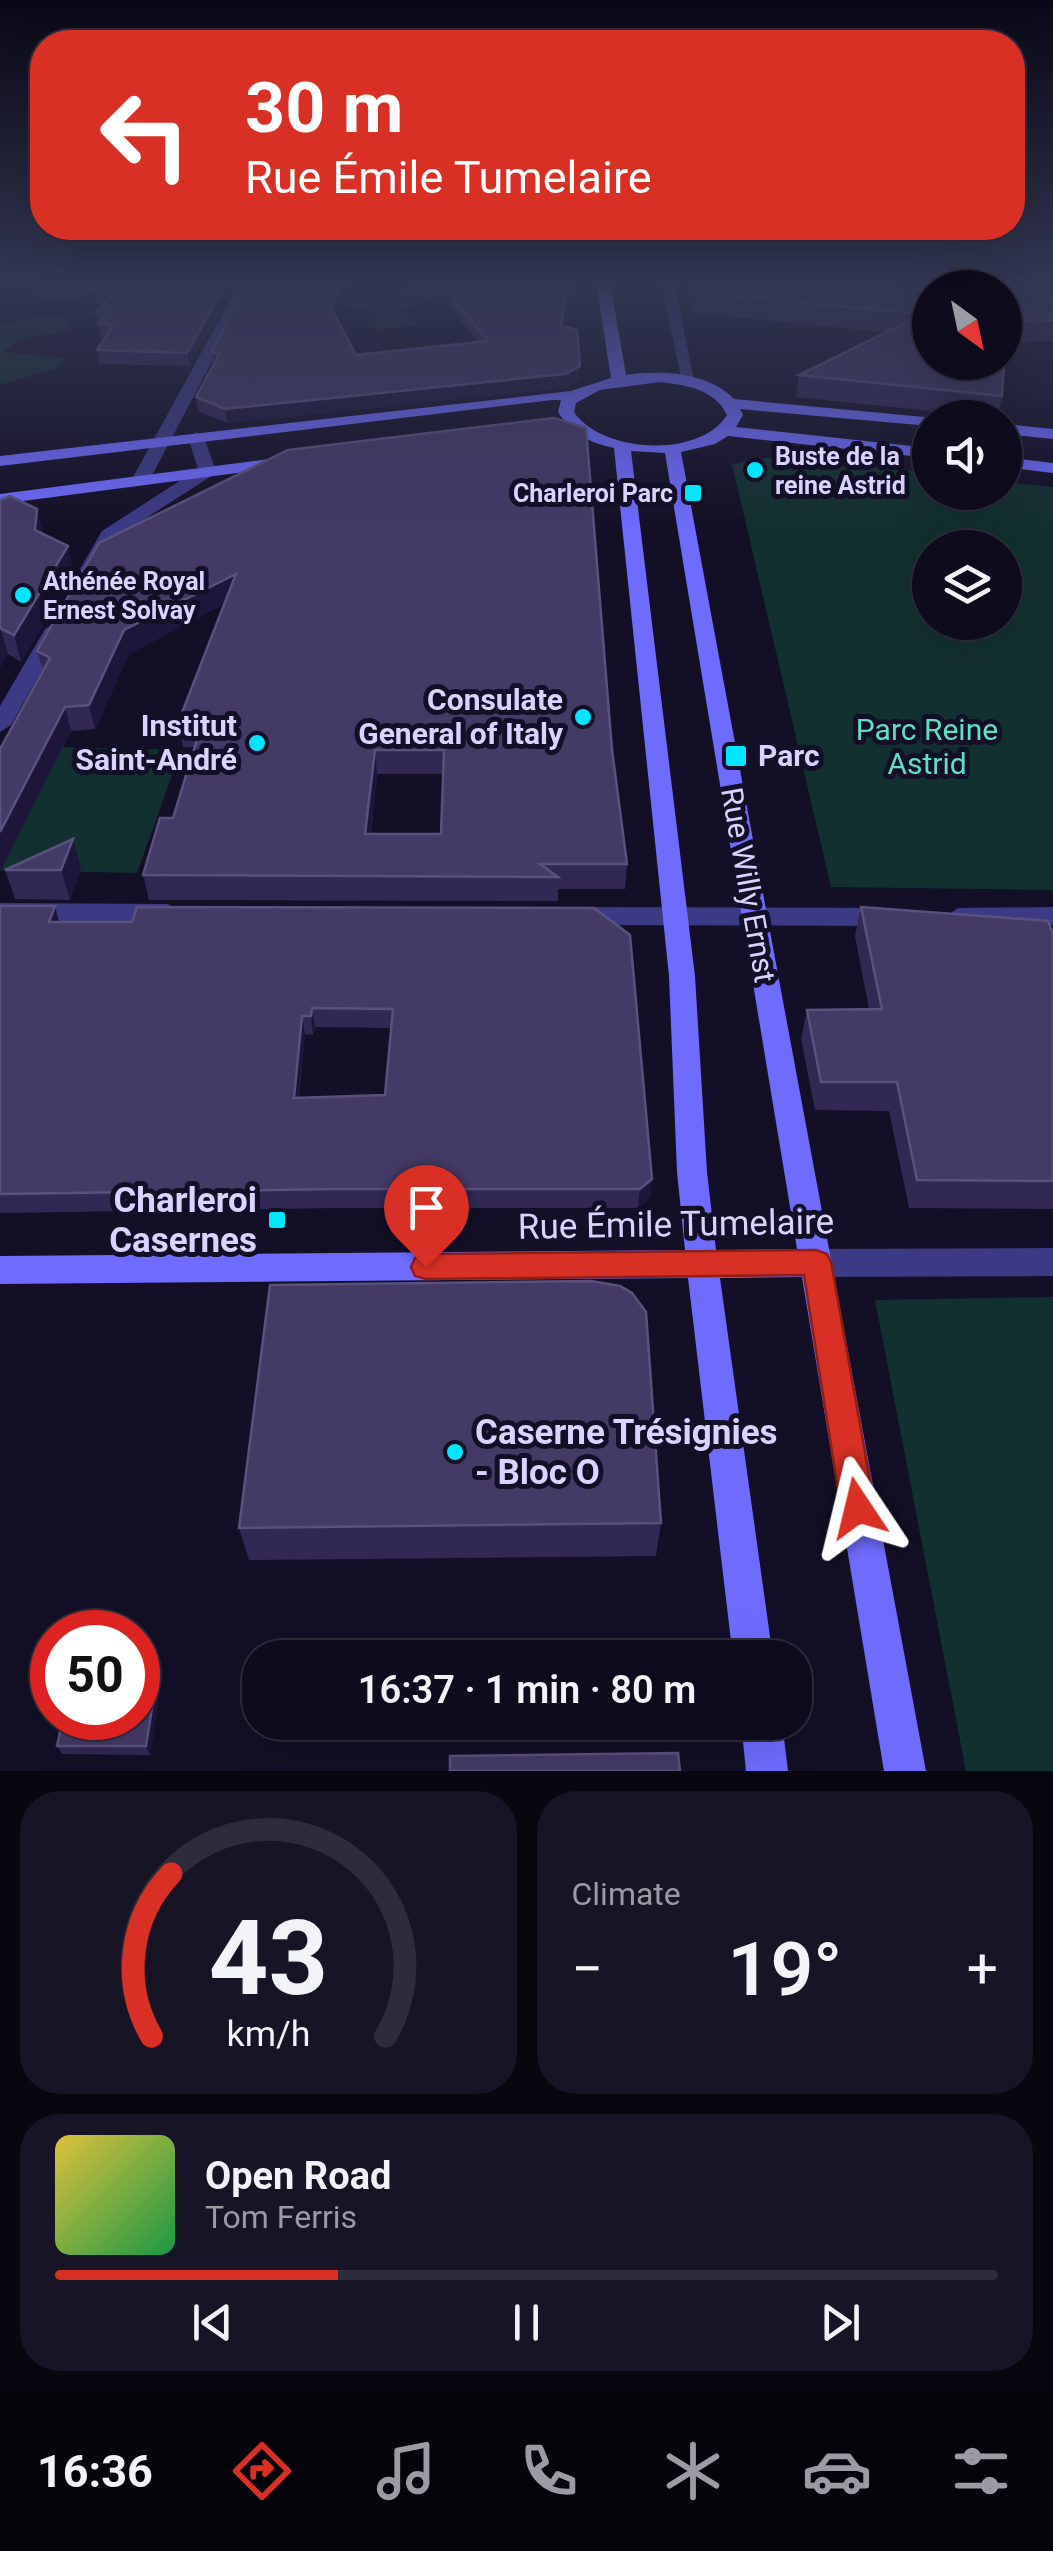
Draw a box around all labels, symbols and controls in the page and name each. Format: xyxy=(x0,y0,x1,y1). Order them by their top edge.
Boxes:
text: 30 m xyxy=(245,67,403,149)
icon: left xyxy=(80,70,210,200)
text: Rue Émile Tumelaire xyxy=(245,151,652,204)
north arrow xyxy=(912,270,1022,380)
map controls xyxy=(912,270,1022,640)
button: sound xyxy=(912,400,1022,510)
place label: Buste de la reine Astrid xyxy=(775,442,906,500)
marker: Buste de la reine Astrid xyxy=(744,459,766,481)
place label: Charleroi Parc xyxy=(513,479,673,508)
marker: Charleroi Parc xyxy=(682,482,704,504)
button: layers xyxy=(912,530,1022,640)
place label: Athénée Royal Ernest Solvay xyxy=(43,567,205,625)
marker: Athénée Royal Ernest Solvay xyxy=(12,584,34,606)
place label: Consulate General of Italy xyxy=(358,682,564,751)
marker: Consulate General of Italy xyxy=(572,706,594,728)
place label: Institut Saint-André xyxy=(75,708,237,777)
park label: Parc Reine Astrid xyxy=(856,712,998,781)
marker: Institut Saint-André xyxy=(246,732,268,754)
place label: Parc xyxy=(758,738,820,773)
marker: Parc xyxy=(723,743,749,769)
street label: Rue Willy Ernst xyxy=(714,785,783,985)
pin xyxy=(384,1165,469,1268)
place label: Charleroi Casernes xyxy=(109,1180,257,1261)
icon: arrive xyxy=(399,1180,454,1235)
street label: Rue Émile Tumelaire xyxy=(518,1201,834,1248)
marker: Charleroi Casernes xyxy=(266,1209,288,1231)
place label: Caserne Trésignies - Bloc O xyxy=(475,1412,778,1493)
marker: Caserne Trésignies - Bloc O xyxy=(444,1441,466,1463)
position arrow xyxy=(806,1456,910,1560)
speed limit sign: 50 xyxy=(30,1610,160,1740)
text: 16:37 · 1 min · 80 m xyxy=(358,1668,696,1712)
text: Climate xyxy=(572,1875,681,1913)
text: 43 xyxy=(209,1898,328,2019)
text: 19° xyxy=(728,1925,842,2013)
text: − xyxy=(572,1937,603,2001)
text: + xyxy=(967,1937,998,2001)
text: km/h xyxy=(226,2013,310,2055)
text: Open Road xyxy=(205,2154,391,2198)
text: Tom Ferris xyxy=(205,2198,357,2236)
icon: previous xyxy=(185,2295,240,2350)
icon: pause xyxy=(499,2295,554,2350)
icon: next xyxy=(813,2295,868,2350)
icon: directions xyxy=(227,2436,297,2506)
icon: music xyxy=(371,2436,441,2506)
icon: phone xyxy=(514,2436,584,2506)
icon: climate xyxy=(658,2436,728,2506)
icon: car xyxy=(802,2436,872,2506)
icon: filters xyxy=(946,2436,1016,2506)
text: 16:36 xyxy=(37,2445,153,2498)

